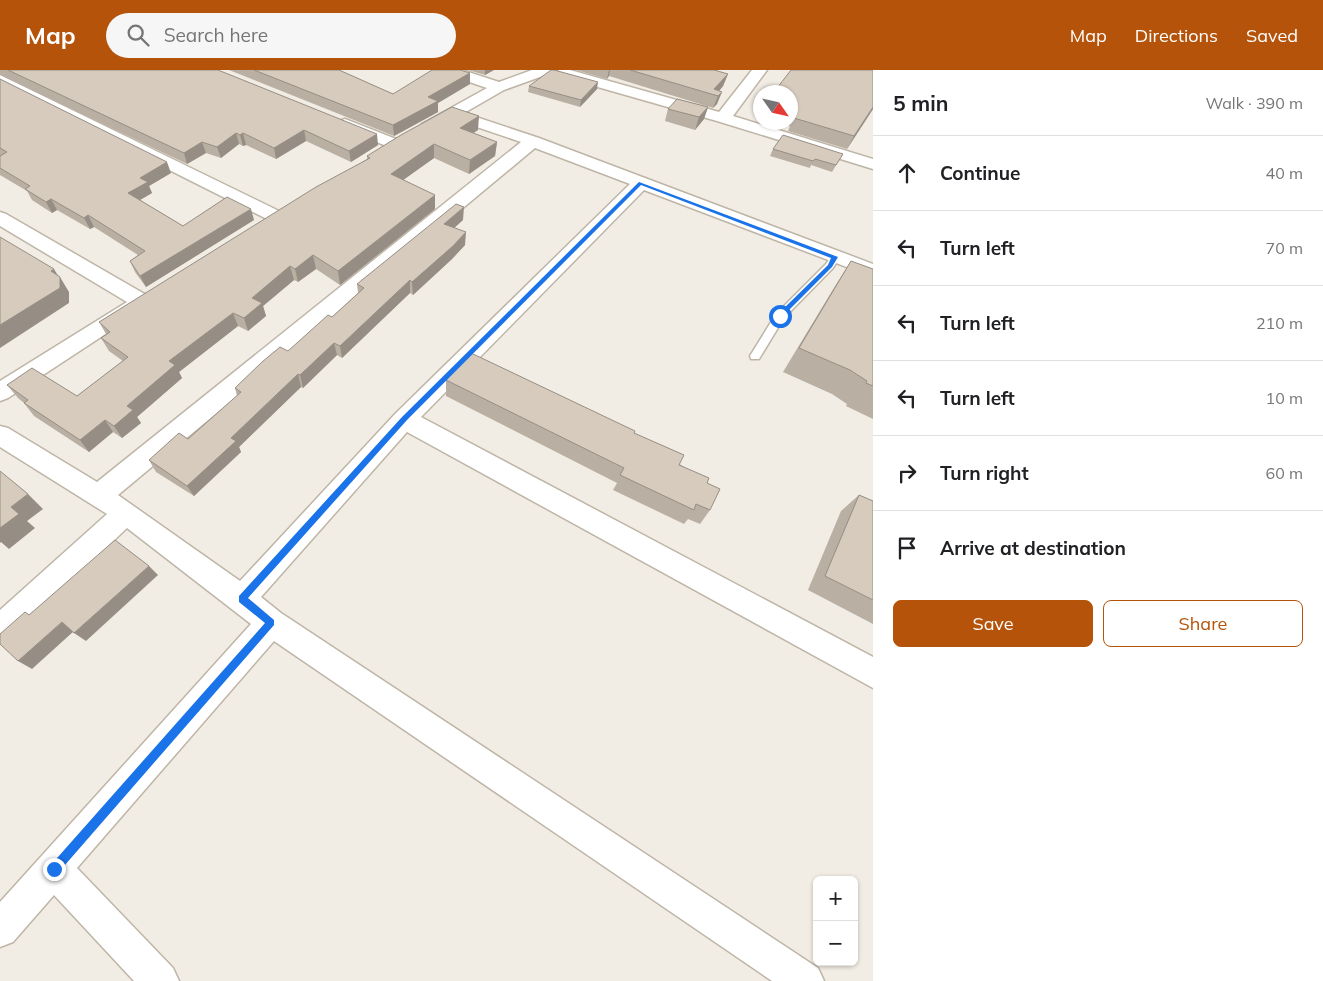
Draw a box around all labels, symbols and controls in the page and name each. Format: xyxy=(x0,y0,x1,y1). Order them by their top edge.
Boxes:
search box xyxy=(106,13,456,58)
text: Map xyxy=(25,20,76,50)
icon: search xyxy=(124,21,152,49)
text: Search here xyxy=(164,23,268,47)
text: Map xyxy=(1070,24,1107,47)
text: Directions xyxy=(1135,24,1218,47)
text: Saved xyxy=(1246,24,1298,47)
north arrow xyxy=(753,85,798,130)
text: 5 min xyxy=(893,90,948,116)
text: Walk · 390 m xyxy=(1205,93,1303,113)
icon: ahead xyxy=(893,159,921,187)
text: Continue xyxy=(940,161,1020,185)
text: 40 m xyxy=(1266,163,1303,183)
icon: left xyxy=(893,234,921,262)
text: Turn left xyxy=(940,236,1015,260)
text: 70 m xyxy=(1266,238,1303,258)
route start xyxy=(769,305,792,328)
icon: left xyxy=(893,309,921,337)
text: Turn left xyxy=(940,311,1015,335)
text: 210 m xyxy=(1256,313,1303,333)
icon: left xyxy=(893,384,921,412)
text: Turn left xyxy=(940,386,1015,410)
text: 10 m xyxy=(1266,388,1303,408)
icon: right xyxy=(893,459,921,487)
text: Turn right xyxy=(940,461,1029,485)
text: 60 m xyxy=(1266,463,1303,483)
icon: arrive xyxy=(893,534,921,562)
text: Arrive at destination xyxy=(940,536,1126,560)
button: Save xyxy=(893,600,1093,647)
button: Share xyxy=(1103,600,1303,647)
route end xyxy=(43,858,66,881)
map controls xyxy=(813,876,858,966)
button: + xyxy=(813,876,858,921)
button: − xyxy=(813,921,858,966)

